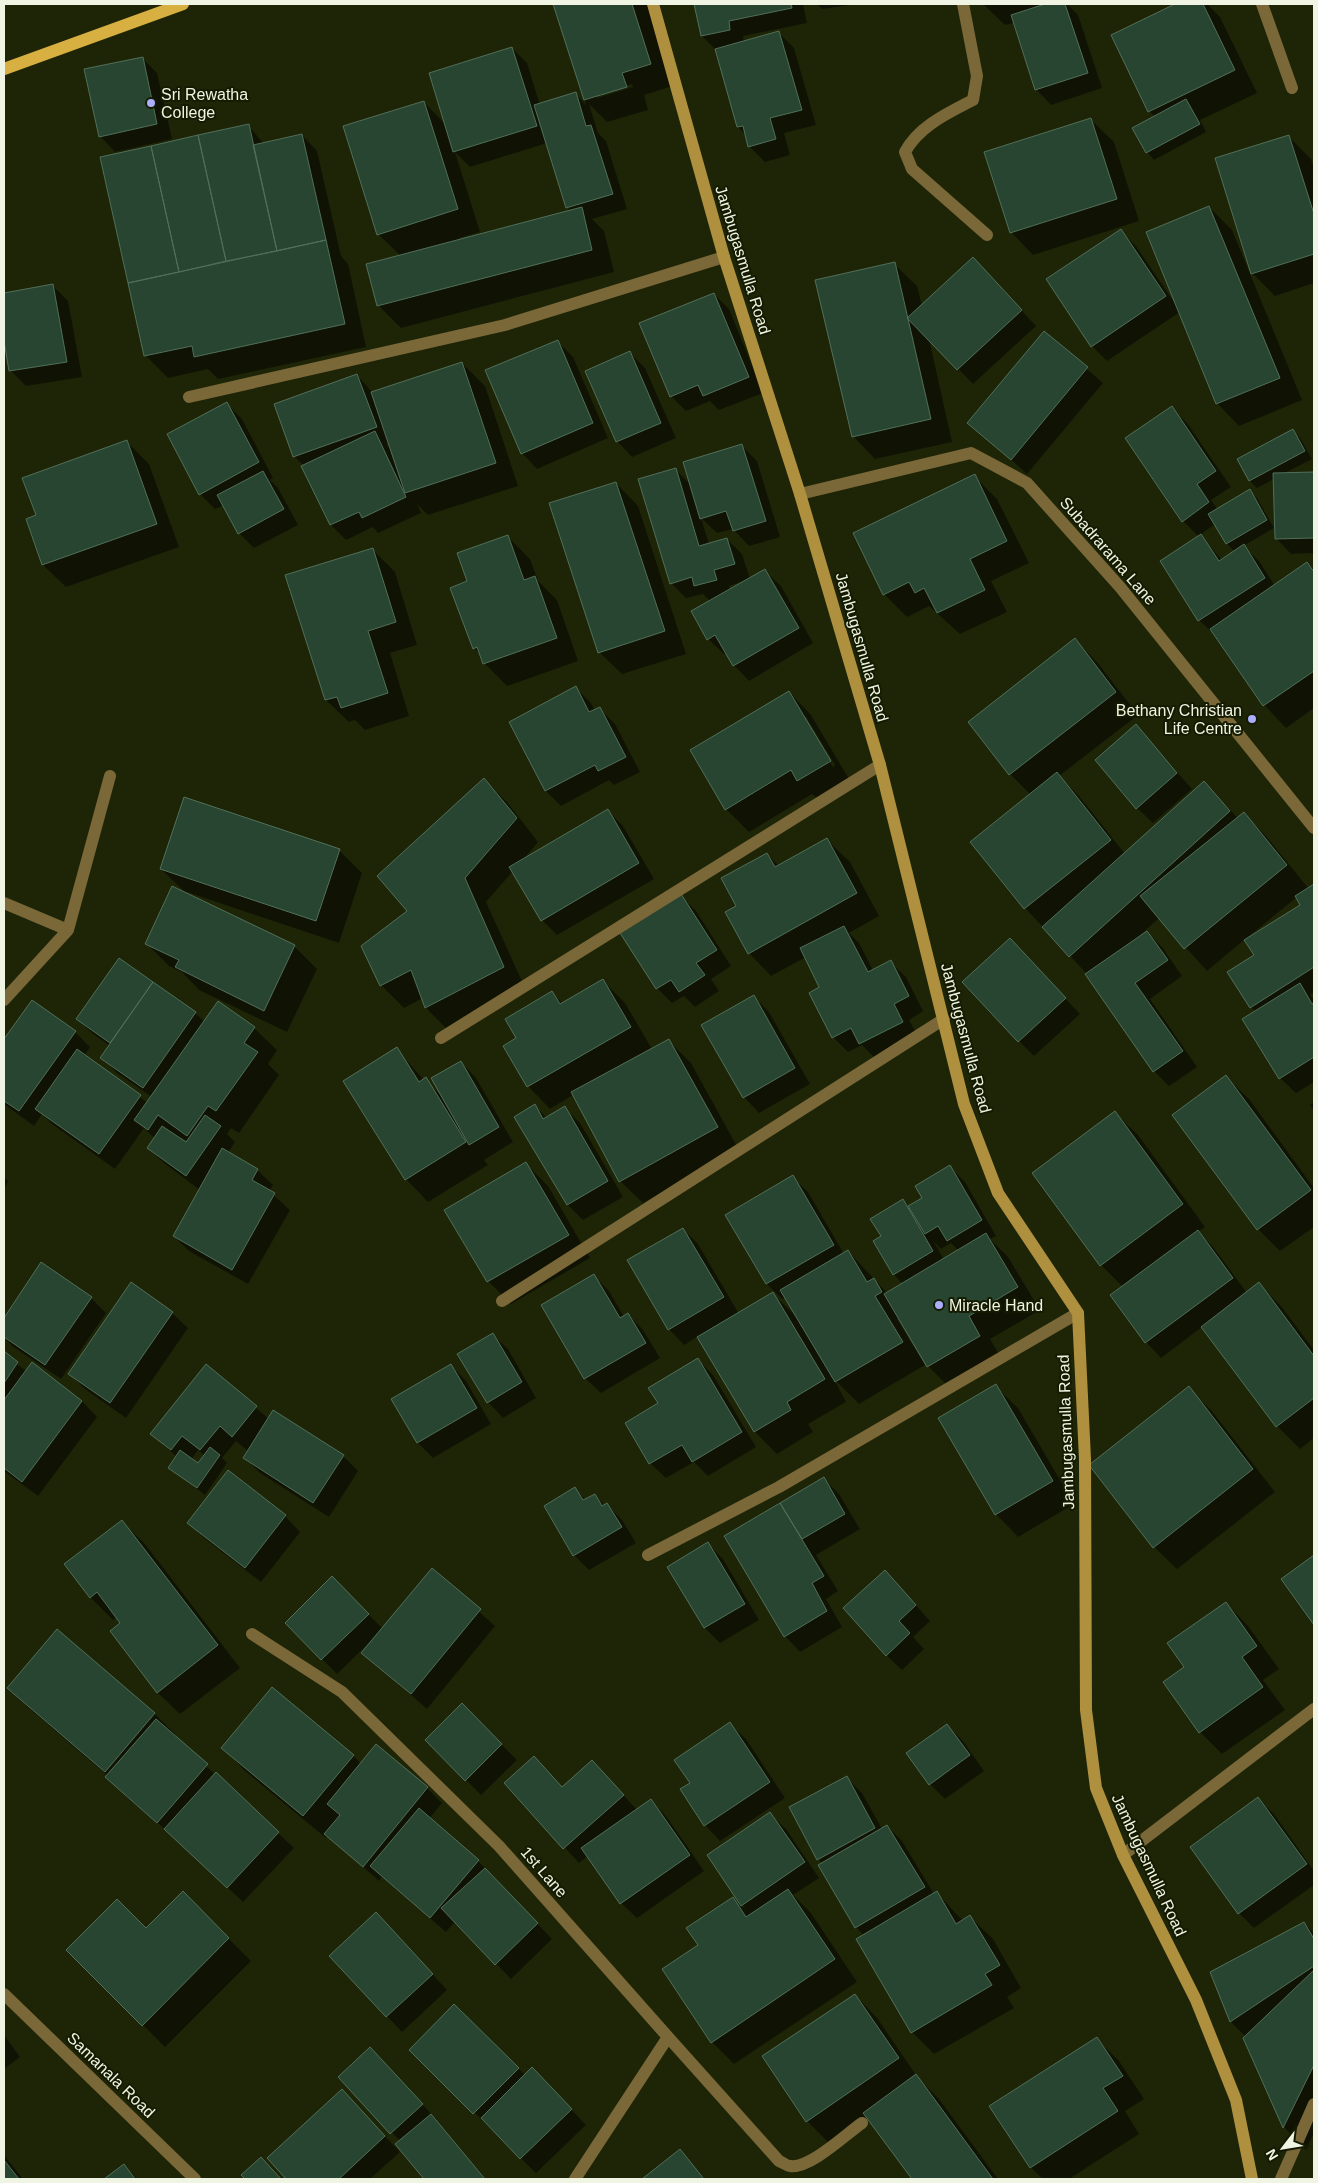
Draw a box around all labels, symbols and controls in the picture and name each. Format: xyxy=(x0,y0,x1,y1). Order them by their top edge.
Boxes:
place label: Sri Rewatha College xyxy=(161,86,248,121)
marker: Sri Rewatha College xyxy=(145,97,157,109)
street label: Jambugasmulla Road xyxy=(712,184,774,336)
street label: Subadrarama Lane xyxy=(1057,494,1159,608)
street label: Jambugasmulla Road xyxy=(833,570,891,724)
place label: Bethany Christian Life Centre xyxy=(1116,702,1242,737)
marker: Bethany Christian Life Centre xyxy=(1246,713,1258,725)
street label: Jambugasmulla Road xyxy=(938,961,994,1115)
place label: Miracle Hand xyxy=(949,1297,1043,1314)
marker: Miracle Hand xyxy=(933,1299,945,1311)
street label: Jambugasmulla Road xyxy=(1055,1354,1077,1510)
street label: Jambugasmulla Road xyxy=(1109,1791,1189,1939)
street label: 1st Lane xyxy=(517,1843,571,1901)
street label: Samanala Road xyxy=(64,2029,158,2121)
north arrow xyxy=(1258,2123,1308,2173)
text: N xyxy=(1262,2146,1281,2163)

